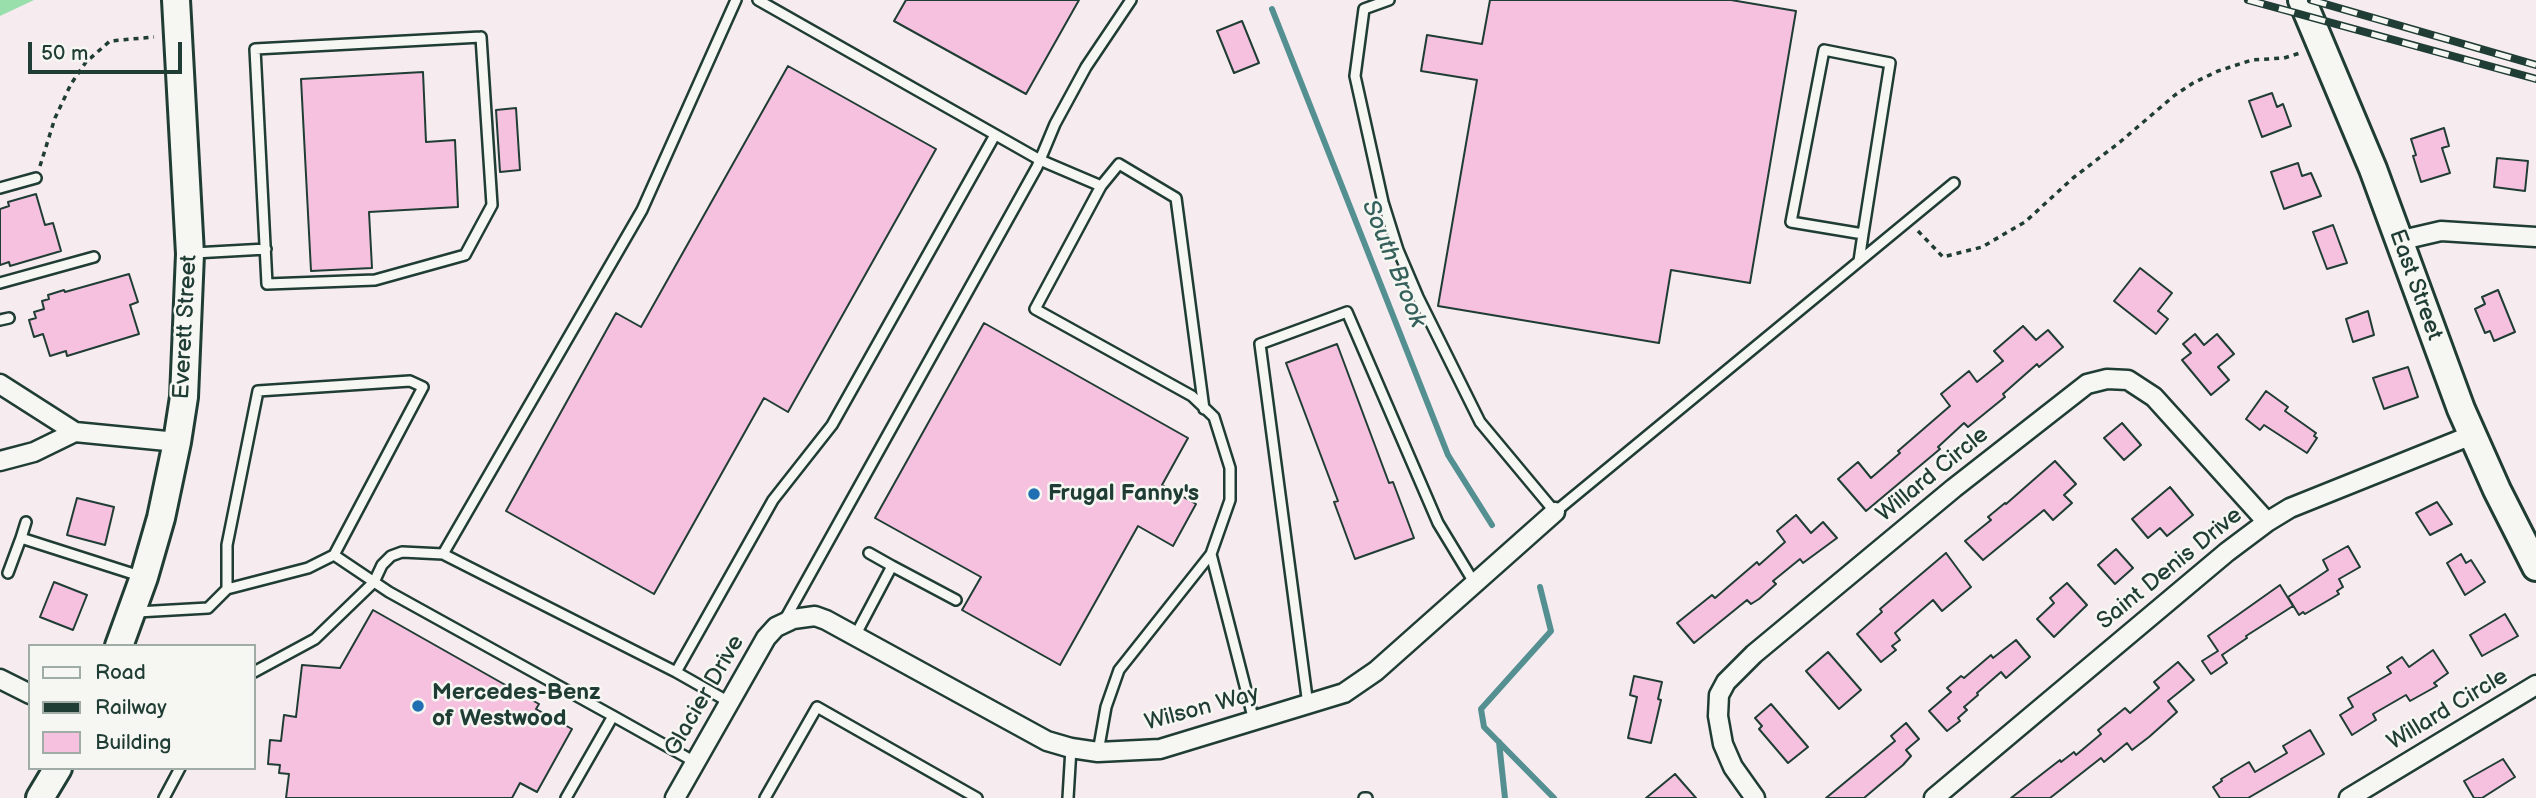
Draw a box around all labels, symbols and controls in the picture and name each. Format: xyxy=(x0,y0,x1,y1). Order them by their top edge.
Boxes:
scale bar xyxy=(32,28,186,72)
text: 50 m xyxy=(41,41,88,66)
water label: South Brook xyxy=(1354,196,1432,332)
street label: East Street xyxy=(2382,226,2448,344)
street label: Everett Street xyxy=(168,254,204,400)
street label: Willard Circle xyxy=(1871,421,1995,529)
place label: Frugal Fanny's xyxy=(1048,480,1199,508)
marker: Frugal Fanny's xyxy=(1026,486,1042,502)
street label: Saint Denis Drive xyxy=(2092,502,2248,636)
street label: Glacier Drive xyxy=(659,631,751,761)
legend xyxy=(28,644,256,770)
text: Road xyxy=(95,660,146,685)
street label: Willard Circle xyxy=(2383,663,2513,757)
place label: Mercedes-Benz of Westwood xyxy=(432,679,600,733)
street label: Wilson Way xyxy=(1142,681,1262,737)
text: Railway xyxy=(95,695,167,720)
marker: Mercedes-Benz of Westwood xyxy=(410,698,426,714)
text: Building xyxy=(95,730,171,755)

